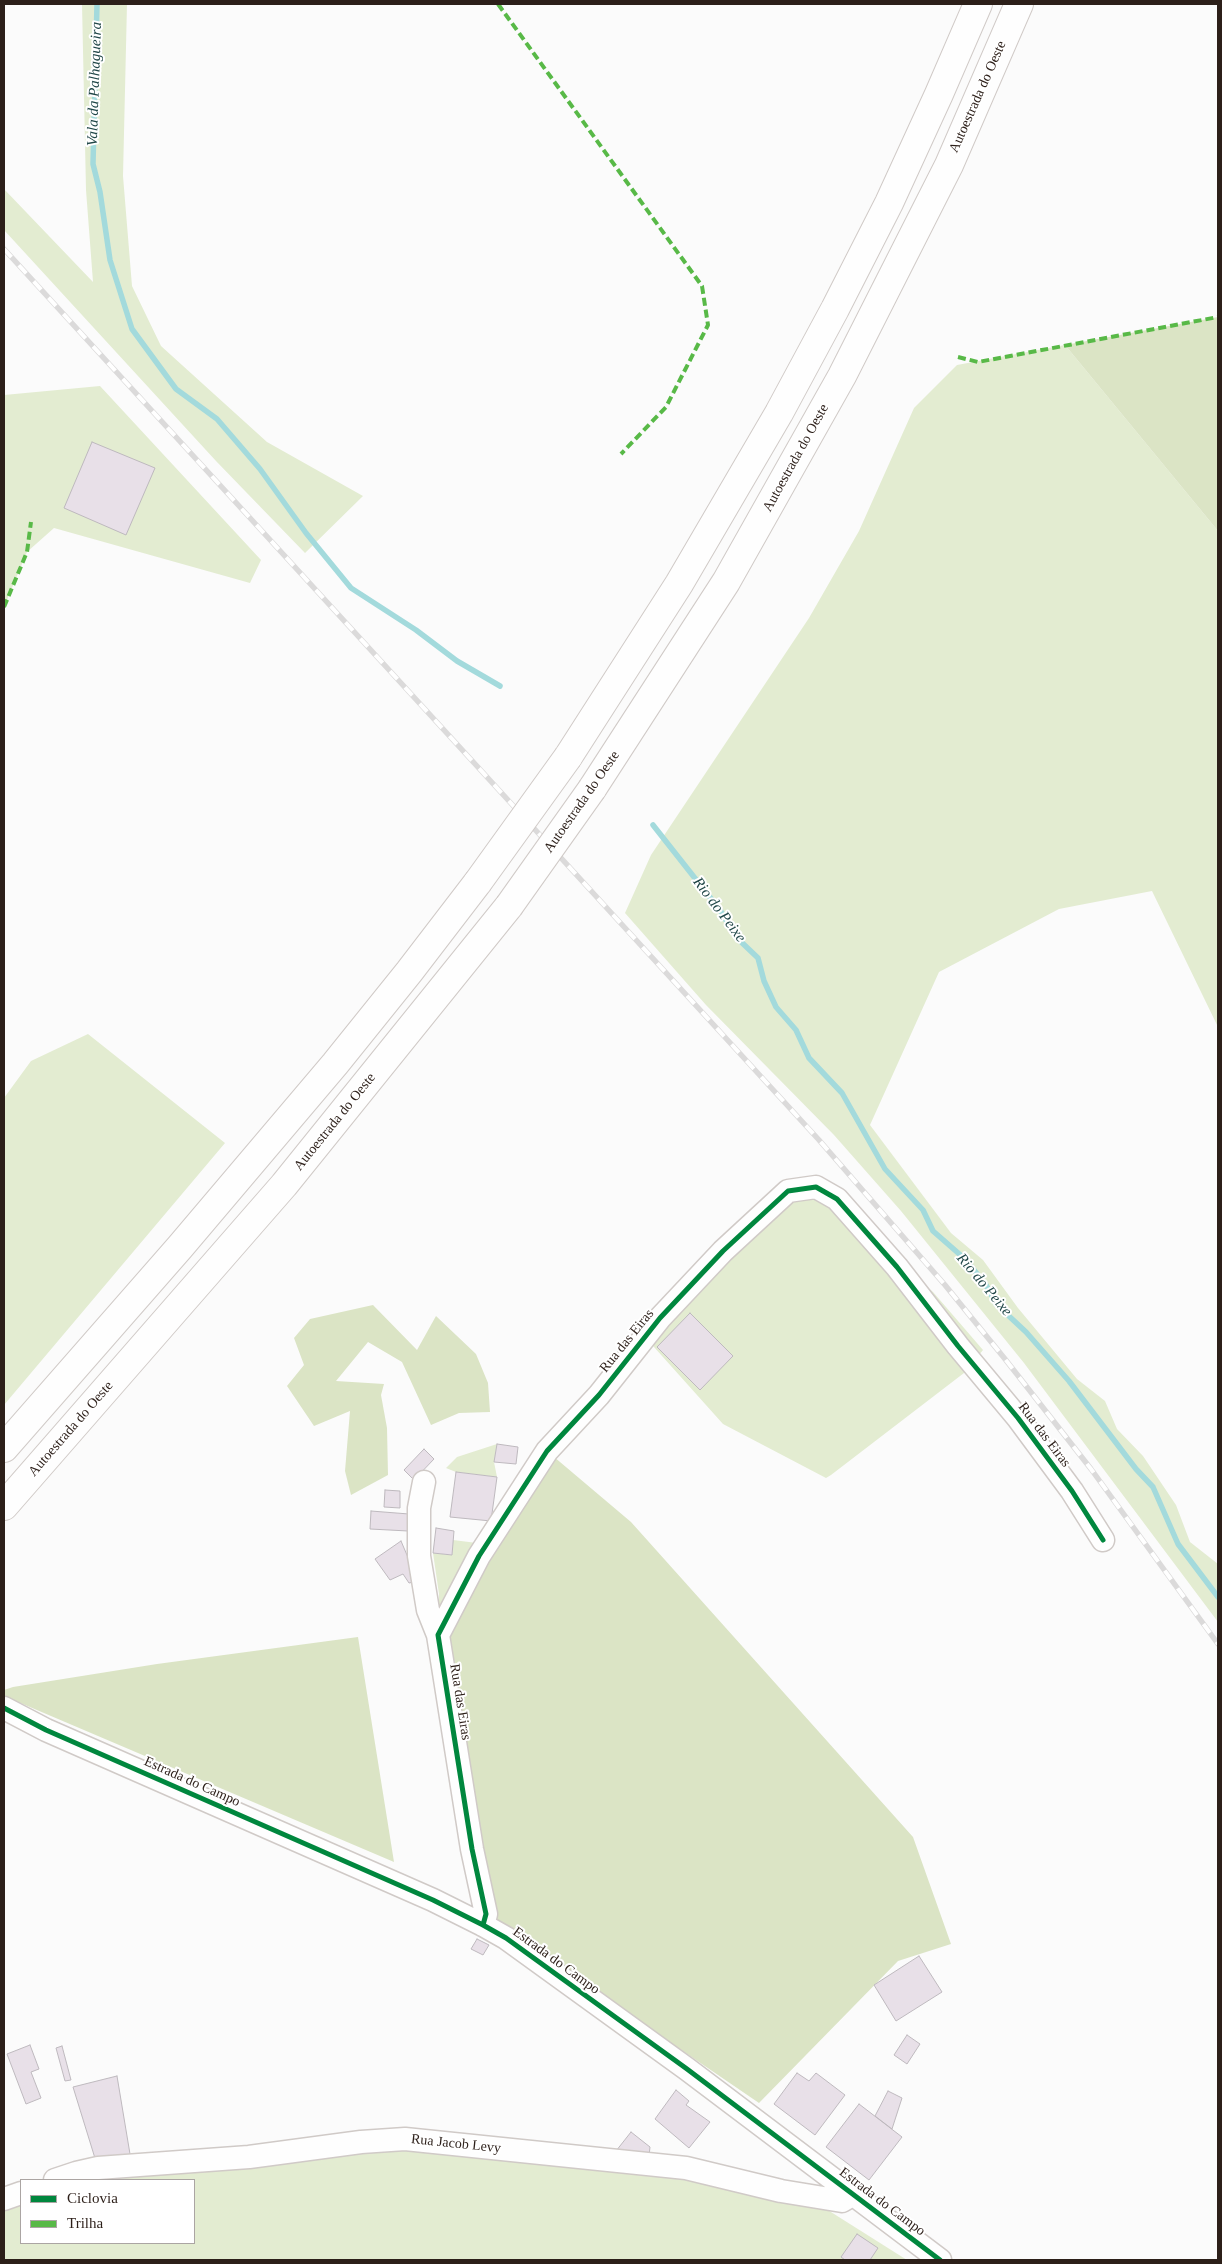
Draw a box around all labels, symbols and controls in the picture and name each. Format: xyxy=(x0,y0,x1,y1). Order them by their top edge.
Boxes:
water label: Vala da Palhagueira xyxy=(84,22,106,146)
street label: Autoestrada do Oeste xyxy=(946,39,1010,155)
street label: Autoestrada do Oeste xyxy=(759,401,833,515)
street label: Autoestrada do Oeste xyxy=(541,748,623,856)
water label: Rio do Peixe xyxy=(689,874,749,946)
street label: Autoestrada do Oeste xyxy=(291,1070,379,1174)
water label: Rio do Peixe xyxy=(952,1250,1016,1320)
street label: Rua das Eiras xyxy=(596,1306,658,1376)
street label: Autoestrada do Oeste xyxy=(25,1378,117,1480)
street label: Rua das Eiras xyxy=(1014,1399,1074,1471)
street label: Rua das Eiras xyxy=(446,1663,474,1741)
street label: Estrada do Campo xyxy=(141,1753,243,1811)
street label: Estrada do Campo xyxy=(509,1924,603,1998)
street label: Rua Jacob Levy xyxy=(410,2131,502,2157)
street label: Estrada do Campo xyxy=(836,2164,928,2240)
legend xyxy=(20,2179,195,2244)
text: Ciclovia xyxy=(67,2190,118,2206)
text: Trilha xyxy=(67,2215,103,2231)

